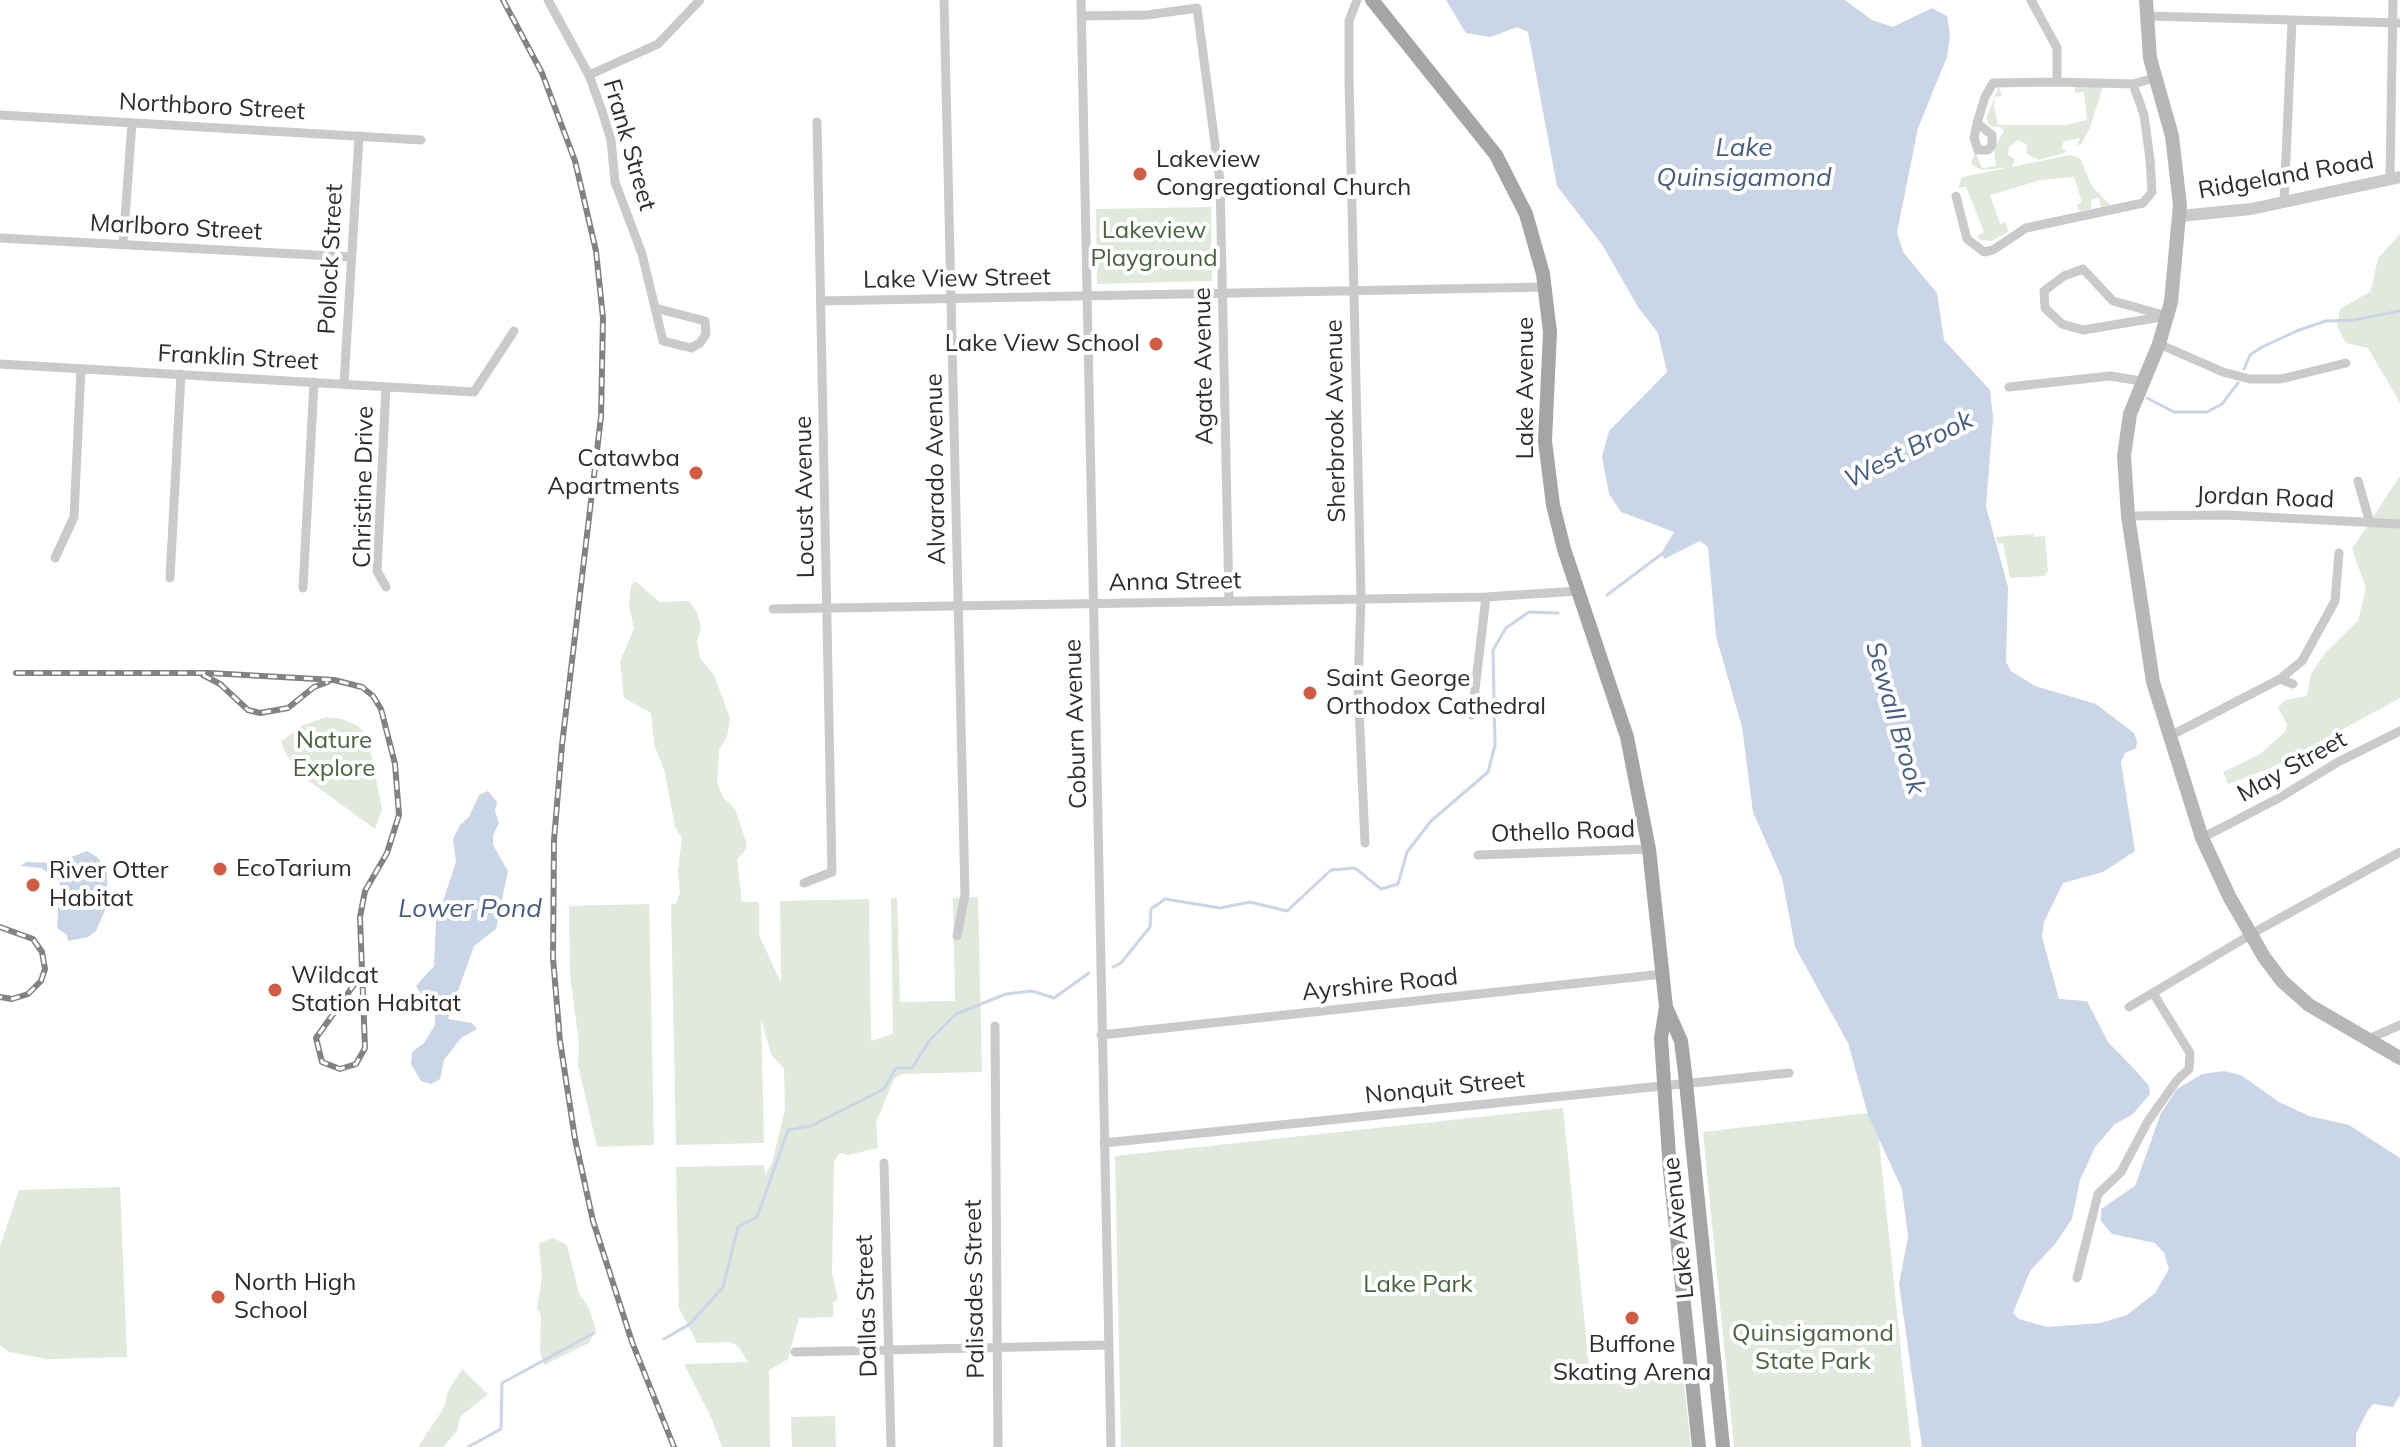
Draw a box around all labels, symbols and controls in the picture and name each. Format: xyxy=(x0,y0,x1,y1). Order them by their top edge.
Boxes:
street label: Frank Street xyxy=(597,76,661,214)
street label: Northboro Street xyxy=(118,88,306,126)
water label: Lake Quinsigamond xyxy=(1656,132,1832,194)
place label: Lakeview Congregational Church xyxy=(1156,146,1411,202)
street label: Ridgeland Road xyxy=(2196,146,2376,206)
marker: Lakeview Congregational Church xyxy=(1131,165,1149,183)
street label: Pollock Street xyxy=(313,183,349,335)
street label: Marlboro Street xyxy=(89,209,263,247)
park label: Lakeview Playground xyxy=(1090,217,1218,273)
street label: Lake View Street xyxy=(863,263,1051,295)
street label: Agate Avenue xyxy=(1188,287,1220,445)
street label: Lake Avenue xyxy=(1512,317,1540,459)
street label: Sherbrook Avenue xyxy=(1320,319,1352,523)
place label: Lake View School xyxy=(945,330,1140,358)
marker: Lake View School xyxy=(1147,335,1165,353)
street label: Franklin Street xyxy=(157,339,319,377)
street label: Alvarado Avenue xyxy=(920,373,952,565)
water label: West Brook xyxy=(1839,404,1979,496)
street label: Christine Drive xyxy=(348,406,380,568)
street label: Locust Avenue xyxy=(789,416,821,578)
place label: Catawba Apartments xyxy=(547,445,680,501)
marker: Catawba Apartments xyxy=(687,464,705,482)
street label: Jordan Road xyxy=(2195,481,2335,515)
street label: Anna Street xyxy=(1108,566,1242,598)
street label: Coburn Avenue xyxy=(1059,638,1093,810)
water label: Sewall Brook xyxy=(1858,638,1932,798)
place label: Saint George Orthodox Cathedral xyxy=(1326,665,1546,721)
marker: Saint George Orthodox Cathedral xyxy=(1301,684,1319,702)
street label: May Street xyxy=(2232,725,2352,809)
park label: Nature Explore xyxy=(293,727,375,783)
street label: Othello Road xyxy=(1490,815,1636,849)
place label: EcoTarium xyxy=(236,855,352,883)
place label: River Otter Habitat xyxy=(49,857,169,913)
marker: EcoTarium xyxy=(211,860,229,878)
marker: River Otter Habitat xyxy=(24,876,42,894)
water label: Lower Pond xyxy=(398,893,542,925)
place label: Wildcat Station Habitat xyxy=(291,962,461,1018)
street label: Ayrshire Road xyxy=(1301,962,1459,1008)
marker: Wildcat Station Habitat xyxy=(266,981,284,999)
street label: Nonquit Street xyxy=(1364,1065,1526,1111)
street label: Lake Avenue xyxy=(1657,1156,1701,1300)
street label: Palisades Street xyxy=(959,1199,991,1379)
street label: Dallas Street xyxy=(850,1234,884,1378)
place label: North High School xyxy=(234,1269,356,1325)
park label: Lake Park xyxy=(1363,1271,1473,1299)
marker: North High School xyxy=(209,1288,227,1306)
marker: Buffone Skating Arena xyxy=(1623,1309,1641,1327)
park label: Quinsigamond State Park xyxy=(1732,1320,1894,1376)
place label: Buffone Skating Arena xyxy=(1553,1331,1711,1387)

